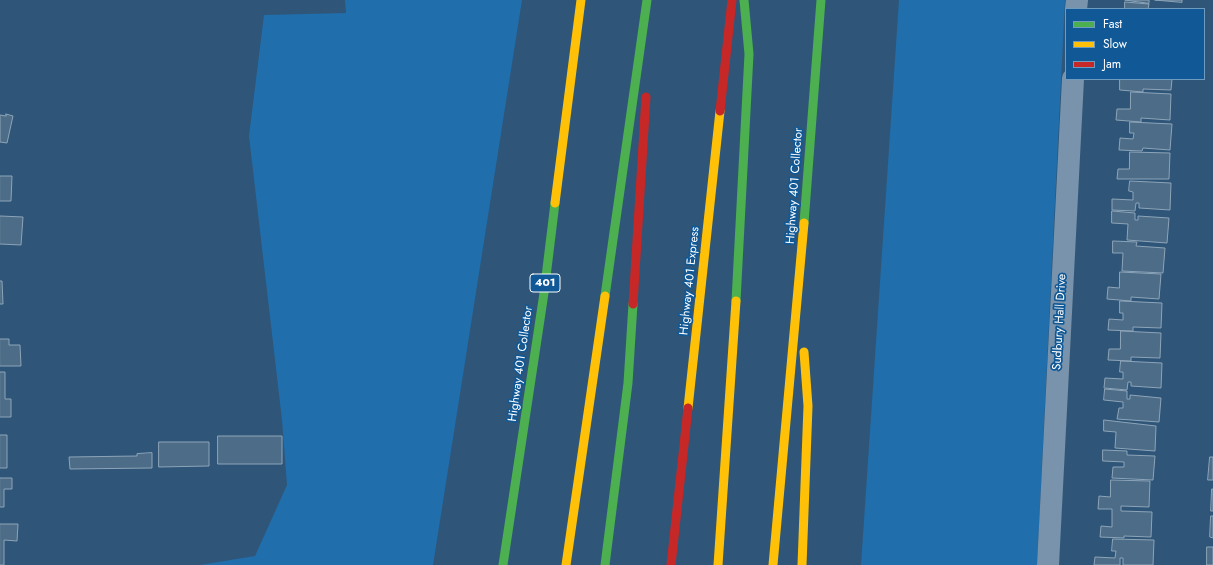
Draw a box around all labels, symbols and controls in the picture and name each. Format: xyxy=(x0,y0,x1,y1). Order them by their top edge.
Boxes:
legend xyxy=(1065,8,1205,80)
text: Fast xyxy=(1103,15,1122,33)
text: Slow xyxy=(1103,35,1127,53)
text: Jam xyxy=(1103,55,1121,73)
street label: Highway 401 Collector xyxy=(784,127,806,245)
street label: Highway 401 Express xyxy=(677,226,703,336)
road number: 401 xyxy=(530,274,560,292)
street label: Sudbury Hall Drive xyxy=(1050,274,1070,370)
street label: Highway 401 Collector xyxy=(506,305,536,423)

